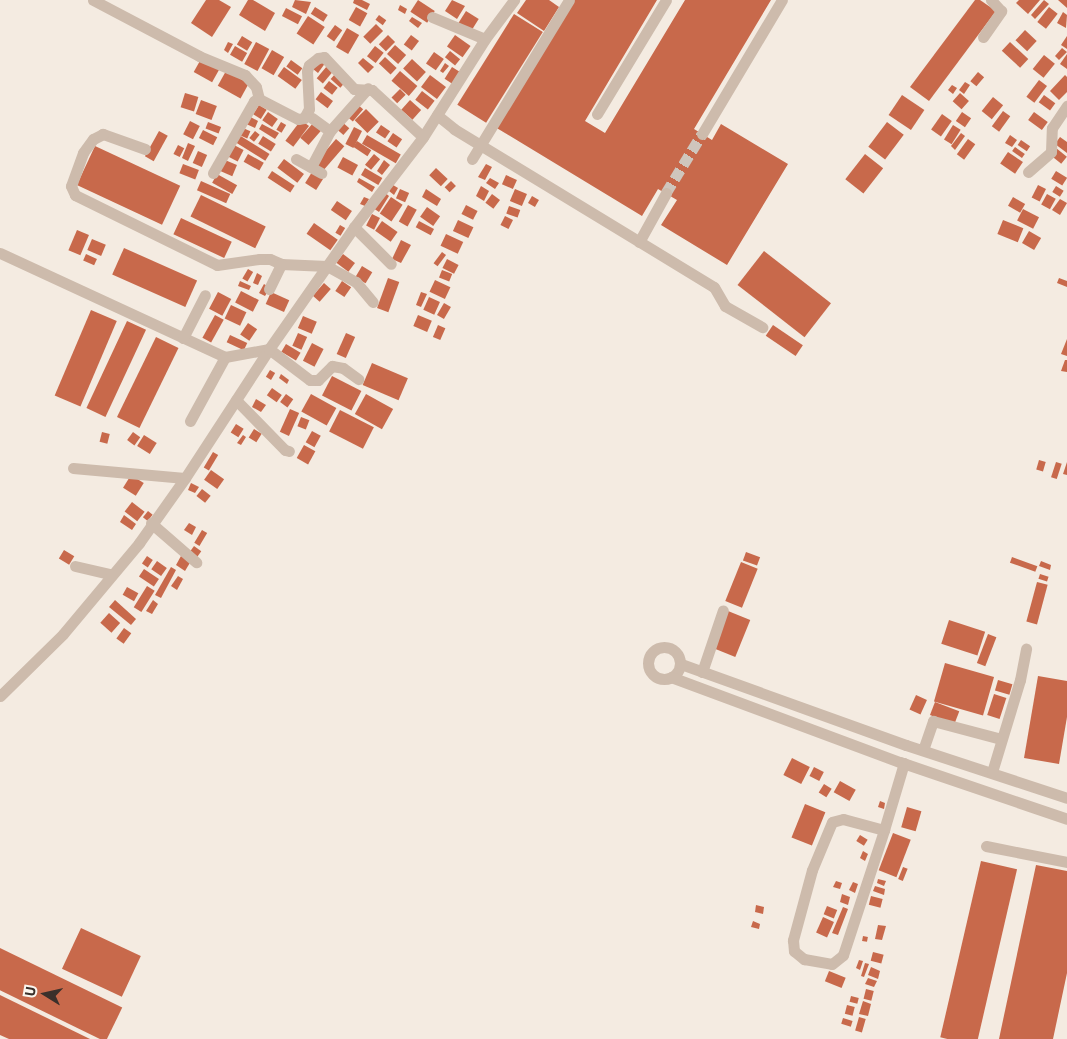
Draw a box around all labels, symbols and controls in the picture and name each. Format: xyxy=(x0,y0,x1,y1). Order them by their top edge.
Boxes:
north arrow xyxy=(20,969,70,1019)
text: U xyxy=(21,985,40,998)

